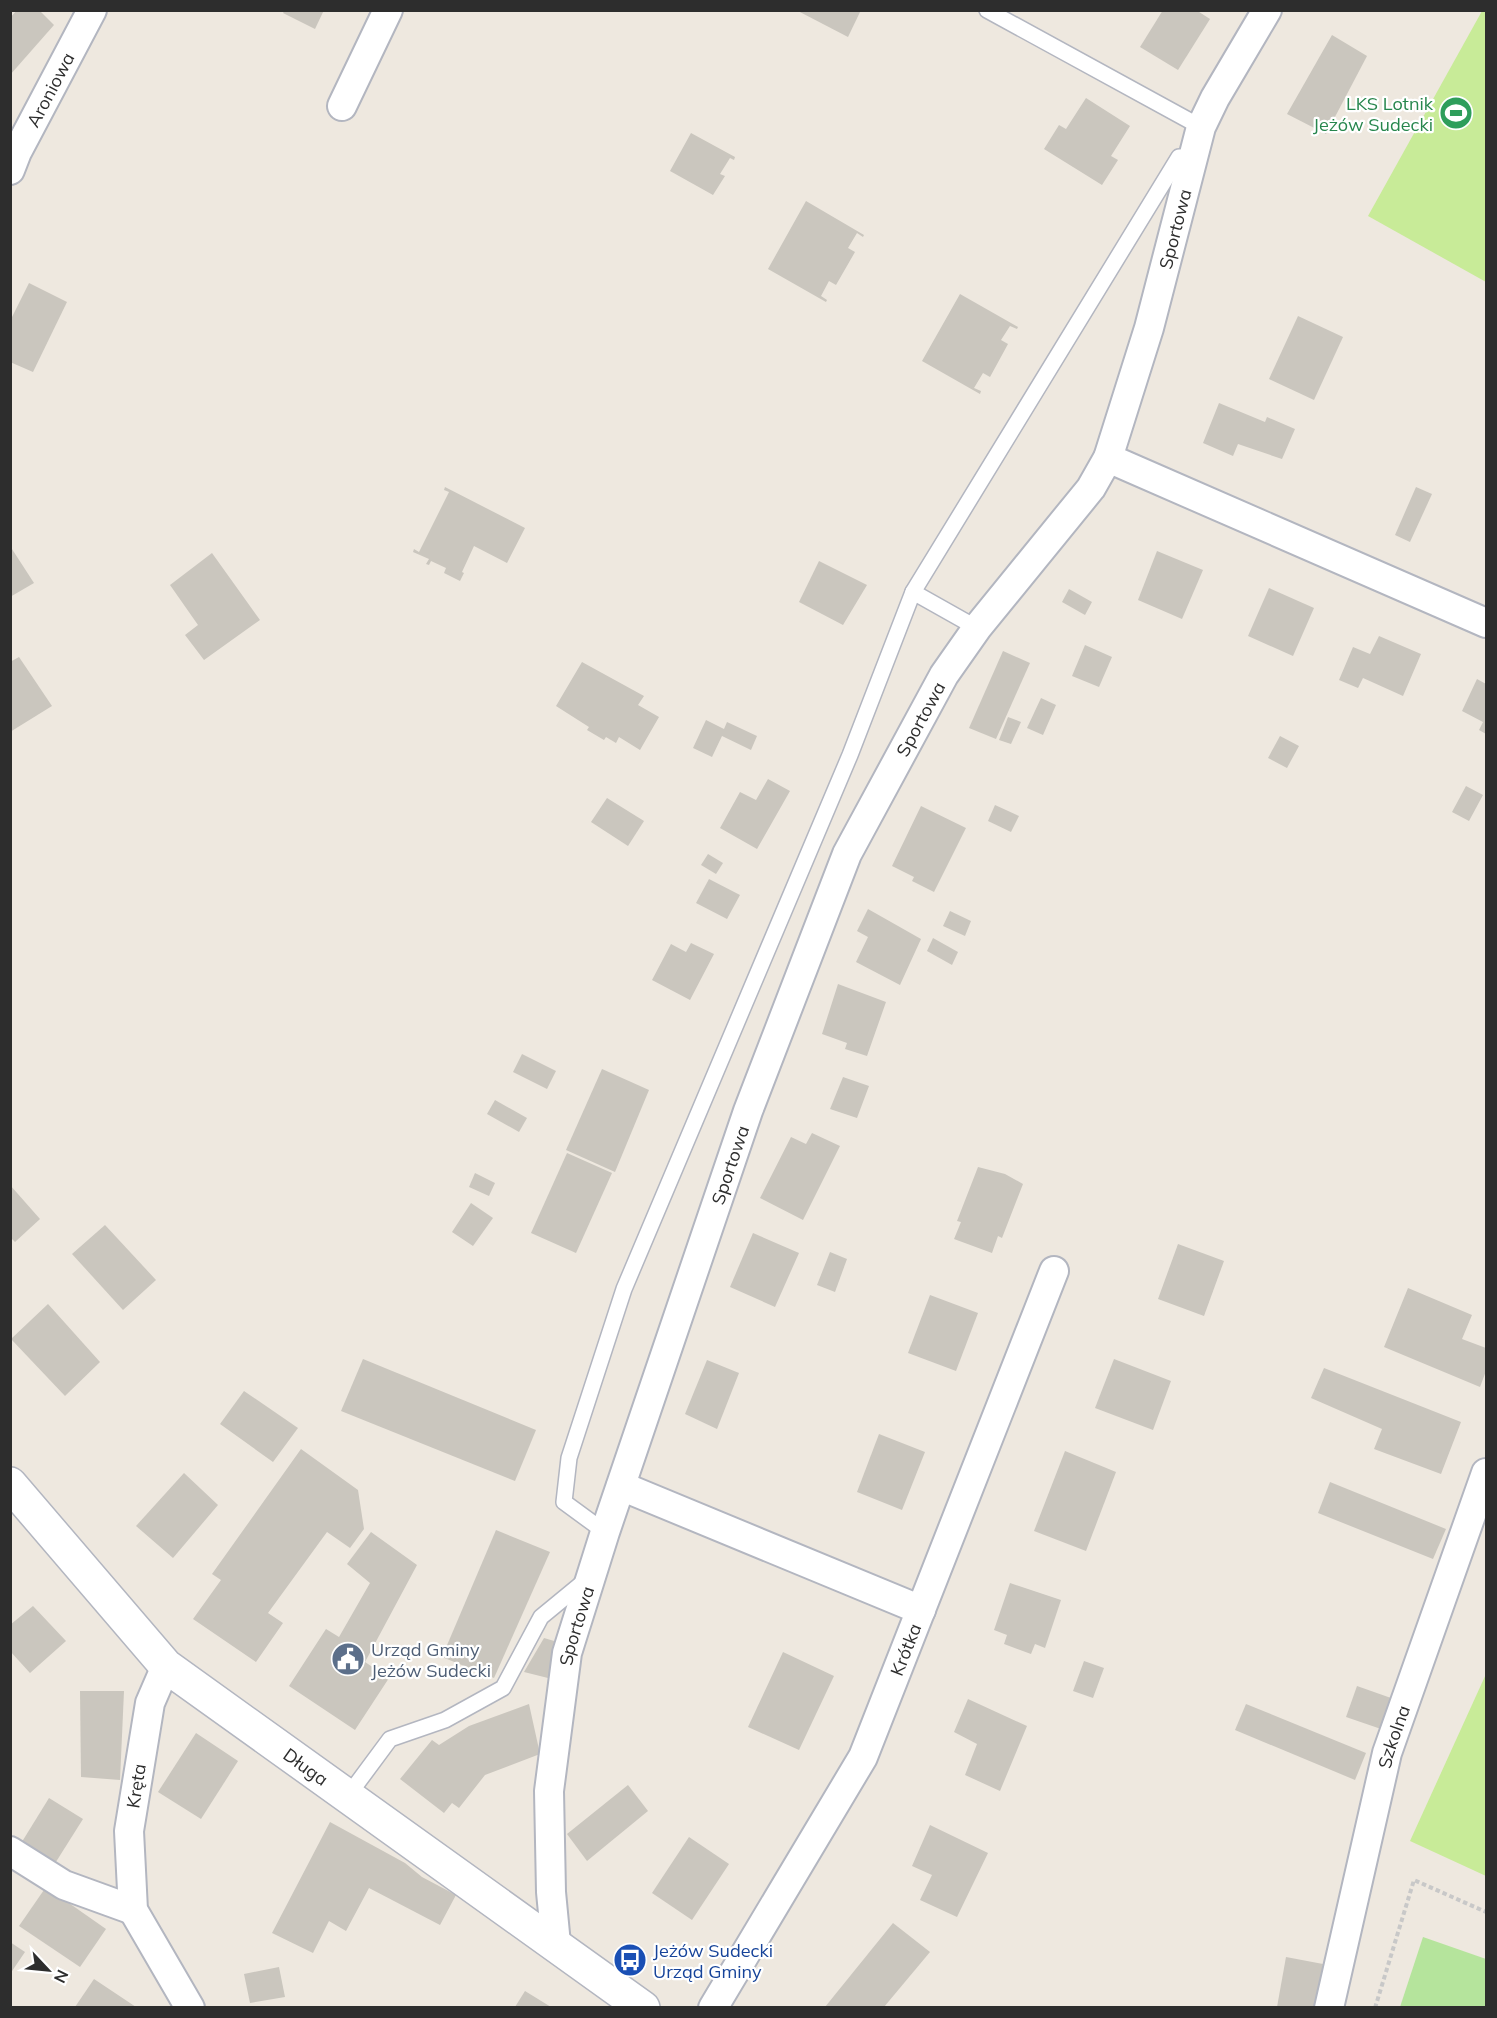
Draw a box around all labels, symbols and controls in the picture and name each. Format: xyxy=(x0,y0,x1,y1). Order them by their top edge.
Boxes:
street label: Aroniowa xyxy=(21,48,79,131)
place label: LKS Lotnik Jeżów Sudecki xyxy=(1313,92,1434,136)
sports icon: LKS Lotnik Jeżów Sudecki xyxy=(1438,95,1474,131)
street label: Sportowa xyxy=(1153,186,1196,271)
street label: Sportowa xyxy=(891,677,950,760)
street label: Sportowa xyxy=(706,1122,754,1207)
street label: Sportowa xyxy=(554,1583,599,1667)
street label: Krótka xyxy=(885,1620,926,1679)
place label: Urząd Gminy Jeżów Sudecki xyxy=(371,1638,491,1682)
public building icon: Urząd Gminy Jeżów Sudecki xyxy=(330,1641,366,1677)
street label: Szkolna xyxy=(1372,1702,1415,1770)
street label: Długa xyxy=(279,1743,333,1790)
street label: Kręta xyxy=(121,1762,151,1810)
place label: Jeżów Sudecki Urząd Gminy xyxy=(653,1939,773,1983)
north arrow xyxy=(18,1940,78,2000)
bus stop icon: Jeżów Sudecki Urząd Gminy xyxy=(612,1942,648,1978)
text: N xyxy=(50,1967,73,1986)

